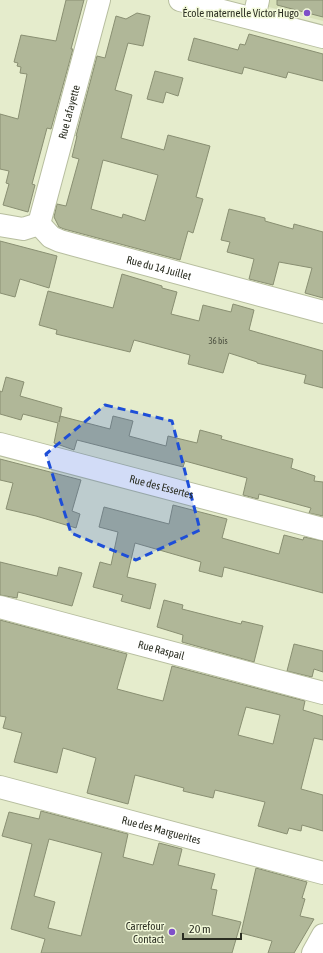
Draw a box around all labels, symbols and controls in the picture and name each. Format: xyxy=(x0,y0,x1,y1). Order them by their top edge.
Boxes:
place label: École maternelle Victor Hugo xyxy=(183,7,299,19)
marker: École maternelle Victor Hugo xyxy=(302,8,312,18)
street label: Rue Lafayette xyxy=(56,84,82,140)
street label: Rue du 14 Juillet xyxy=(125,253,193,282)
house number: 36 bis xyxy=(208,336,228,346)
street label: Rue des Essertes xyxy=(128,472,195,501)
street label: Rue Raspail xyxy=(137,638,186,662)
street label: Rue des Marguerites xyxy=(121,814,202,846)
scale bar xyxy=(183,915,241,941)
place label: Carrefour Contact xyxy=(126,920,165,945)
text: 20 m xyxy=(189,922,211,936)
marker: Carrefour Contact xyxy=(167,927,177,937)

